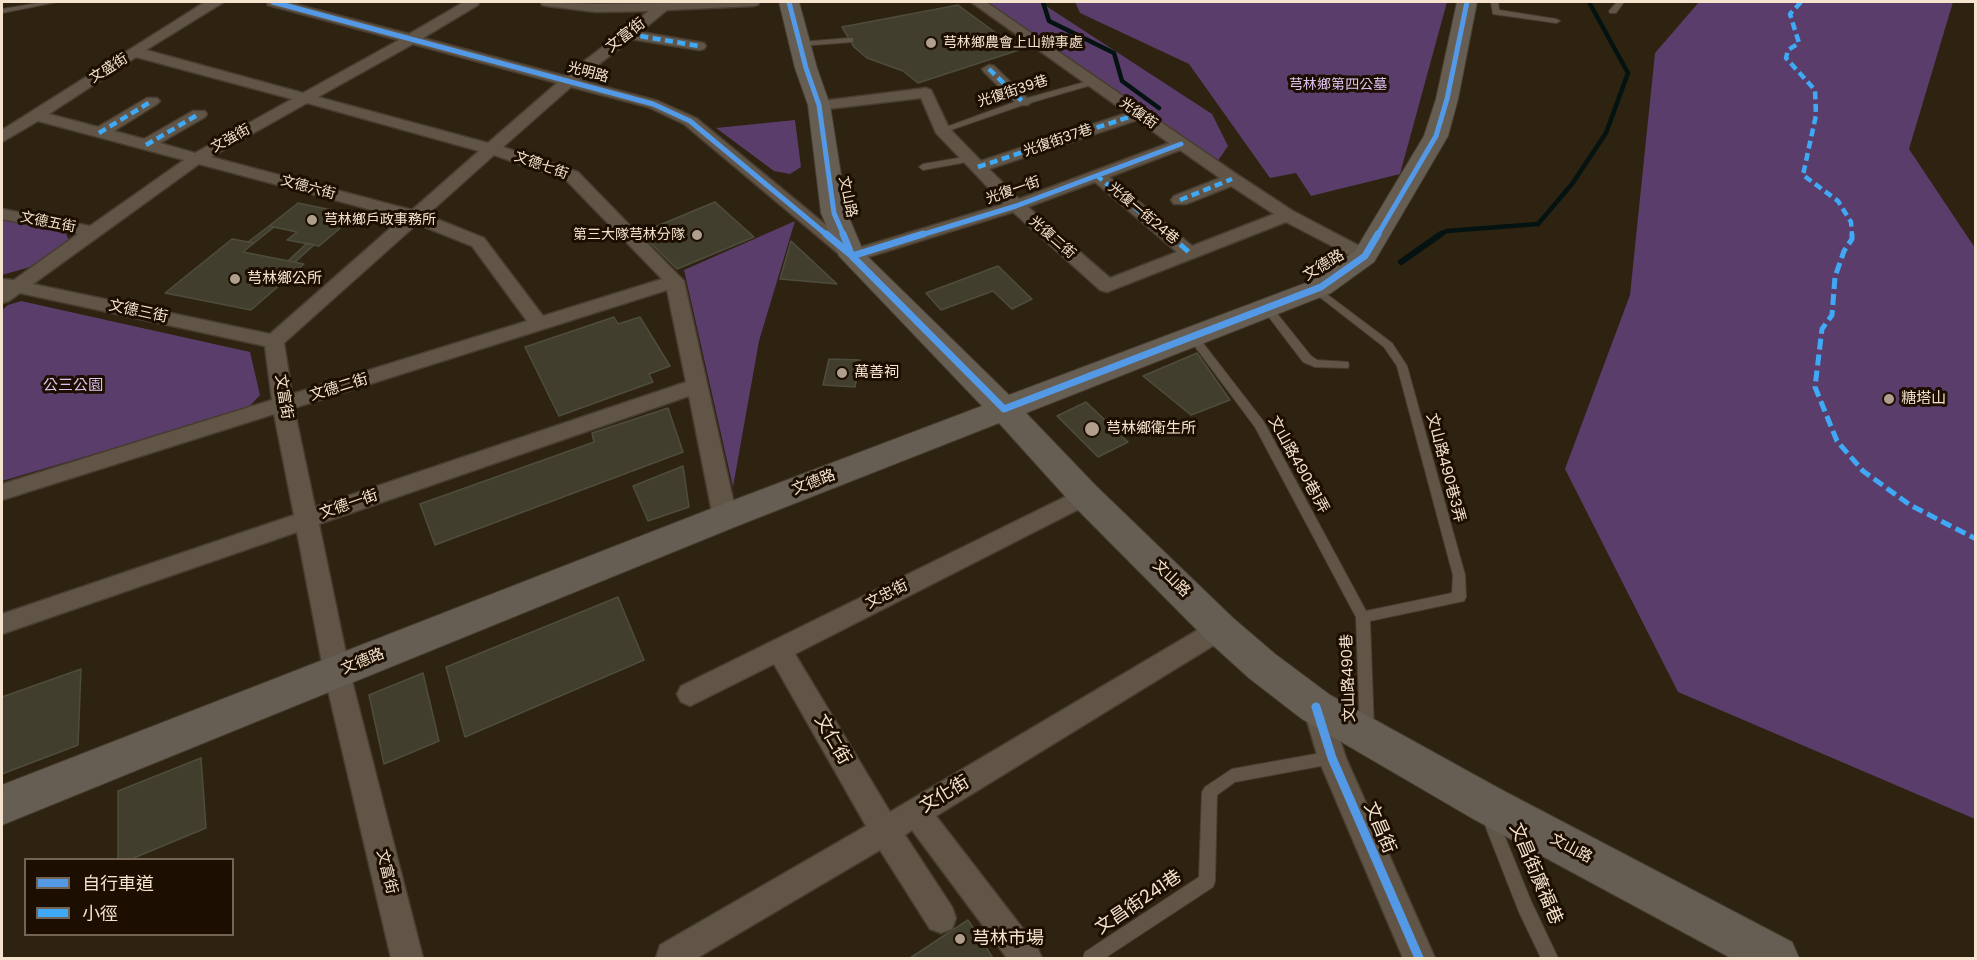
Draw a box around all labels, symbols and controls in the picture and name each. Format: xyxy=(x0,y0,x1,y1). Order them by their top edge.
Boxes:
street label: 文富街 xyxy=(603,15,649,57)
place label: 芎林鄉農會上山辦事處 xyxy=(943,35,1083,51)
marker: 芎林鄉農會上山辦事處 xyxy=(924,36,938,50)
street label: 文盛街 xyxy=(87,51,131,87)
street label: 光明路 xyxy=(566,59,610,87)
street label: 光復街39巷 xyxy=(976,73,1050,111)
park label: 芎林鄉第四公墓 xyxy=(1289,77,1387,93)
street label: 光復街 xyxy=(1116,95,1160,133)
street label: 文強街 xyxy=(209,121,253,157)
street label: 光復街37巷 xyxy=(1021,121,1095,161)
street label: 文德七街 xyxy=(512,149,570,183)
street label: 文德六街 xyxy=(279,173,337,203)
street label: 光復一街 xyxy=(984,174,1042,208)
street label: 文山路 xyxy=(834,175,860,219)
street label: 光復一街24巷 xyxy=(1104,180,1182,248)
street label: 文德五街 xyxy=(19,209,77,237)
place label: 芎林鄉戶政事務所 xyxy=(324,212,436,228)
marker: 芎林鄉戶政事務所 xyxy=(305,213,319,227)
street label: 光復二街 xyxy=(1025,213,1079,263)
place label: 第三大隊芎林分隊 xyxy=(573,227,685,243)
marker: 第三大隊芎林分隊 xyxy=(690,228,704,242)
street label: 文德路 xyxy=(1300,247,1348,285)
place label: 芎林鄉公所 xyxy=(247,270,322,288)
marker: 芎林鄉公所 xyxy=(228,272,242,286)
street label: 文德三街 xyxy=(107,297,169,327)
place label: 萬善祠 xyxy=(854,364,899,382)
marker: 萬善祠 xyxy=(835,366,849,380)
street label: 文德二街 xyxy=(308,371,370,405)
street label: 文富街 xyxy=(271,373,295,421)
park label: 公三公園 xyxy=(43,377,103,395)
place label: 糖塔山 xyxy=(1901,390,1946,408)
marker: 糖塔山 xyxy=(1882,392,1896,406)
street label: 文山路490巷3弄 xyxy=(1422,412,1468,524)
street label: 文山路490巷1弄 xyxy=(1264,413,1332,517)
marker: 芎林鄉衛生所 xyxy=(1083,420,1101,438)
place label: 芎林鄉衛生所 xyxy=(1106,420,1196,438)
street label: 文德路 xyxy=(790,467,838,499)
street label: 文德一街 xyxy=(318,487,380,523)
street label: 文山路 xyxy=(1149,557,1193,601)
street label: 文忠街 xyxy=(863,577,911,613)
street label: 文山路490巷 xyxy=(1338,634,1360,722)
street label: 文德路 xyxy=(339,645,387,679)
street label: 文仁街 xyxy=(809,711,855,769)
street label: 文化街 xyxy=(916,772,974,818)
street label: 文昌街 xyxy=(1359,799,1399,857)
street label: 文昌街廣福巷 xyxy=(1504,820,1566,928)
street label: 文山路 xyxy=(1547,830,1595,868)
street label: 文富街 xyxy=(372,848,400,896)
legend xyxy=(24,858,234,936)
street label: 文昌街241巷 xyxy=(1092,866,1186,940)
text: 自行車道 xyxy=(82,871,154,896)
text: 小徑 xyxy=(82,901,118,926)
place label: 芎林市場 xyxy=(972,928,1044,950)
marker: 芎林市場 xyxy=(953,932,967,946)

